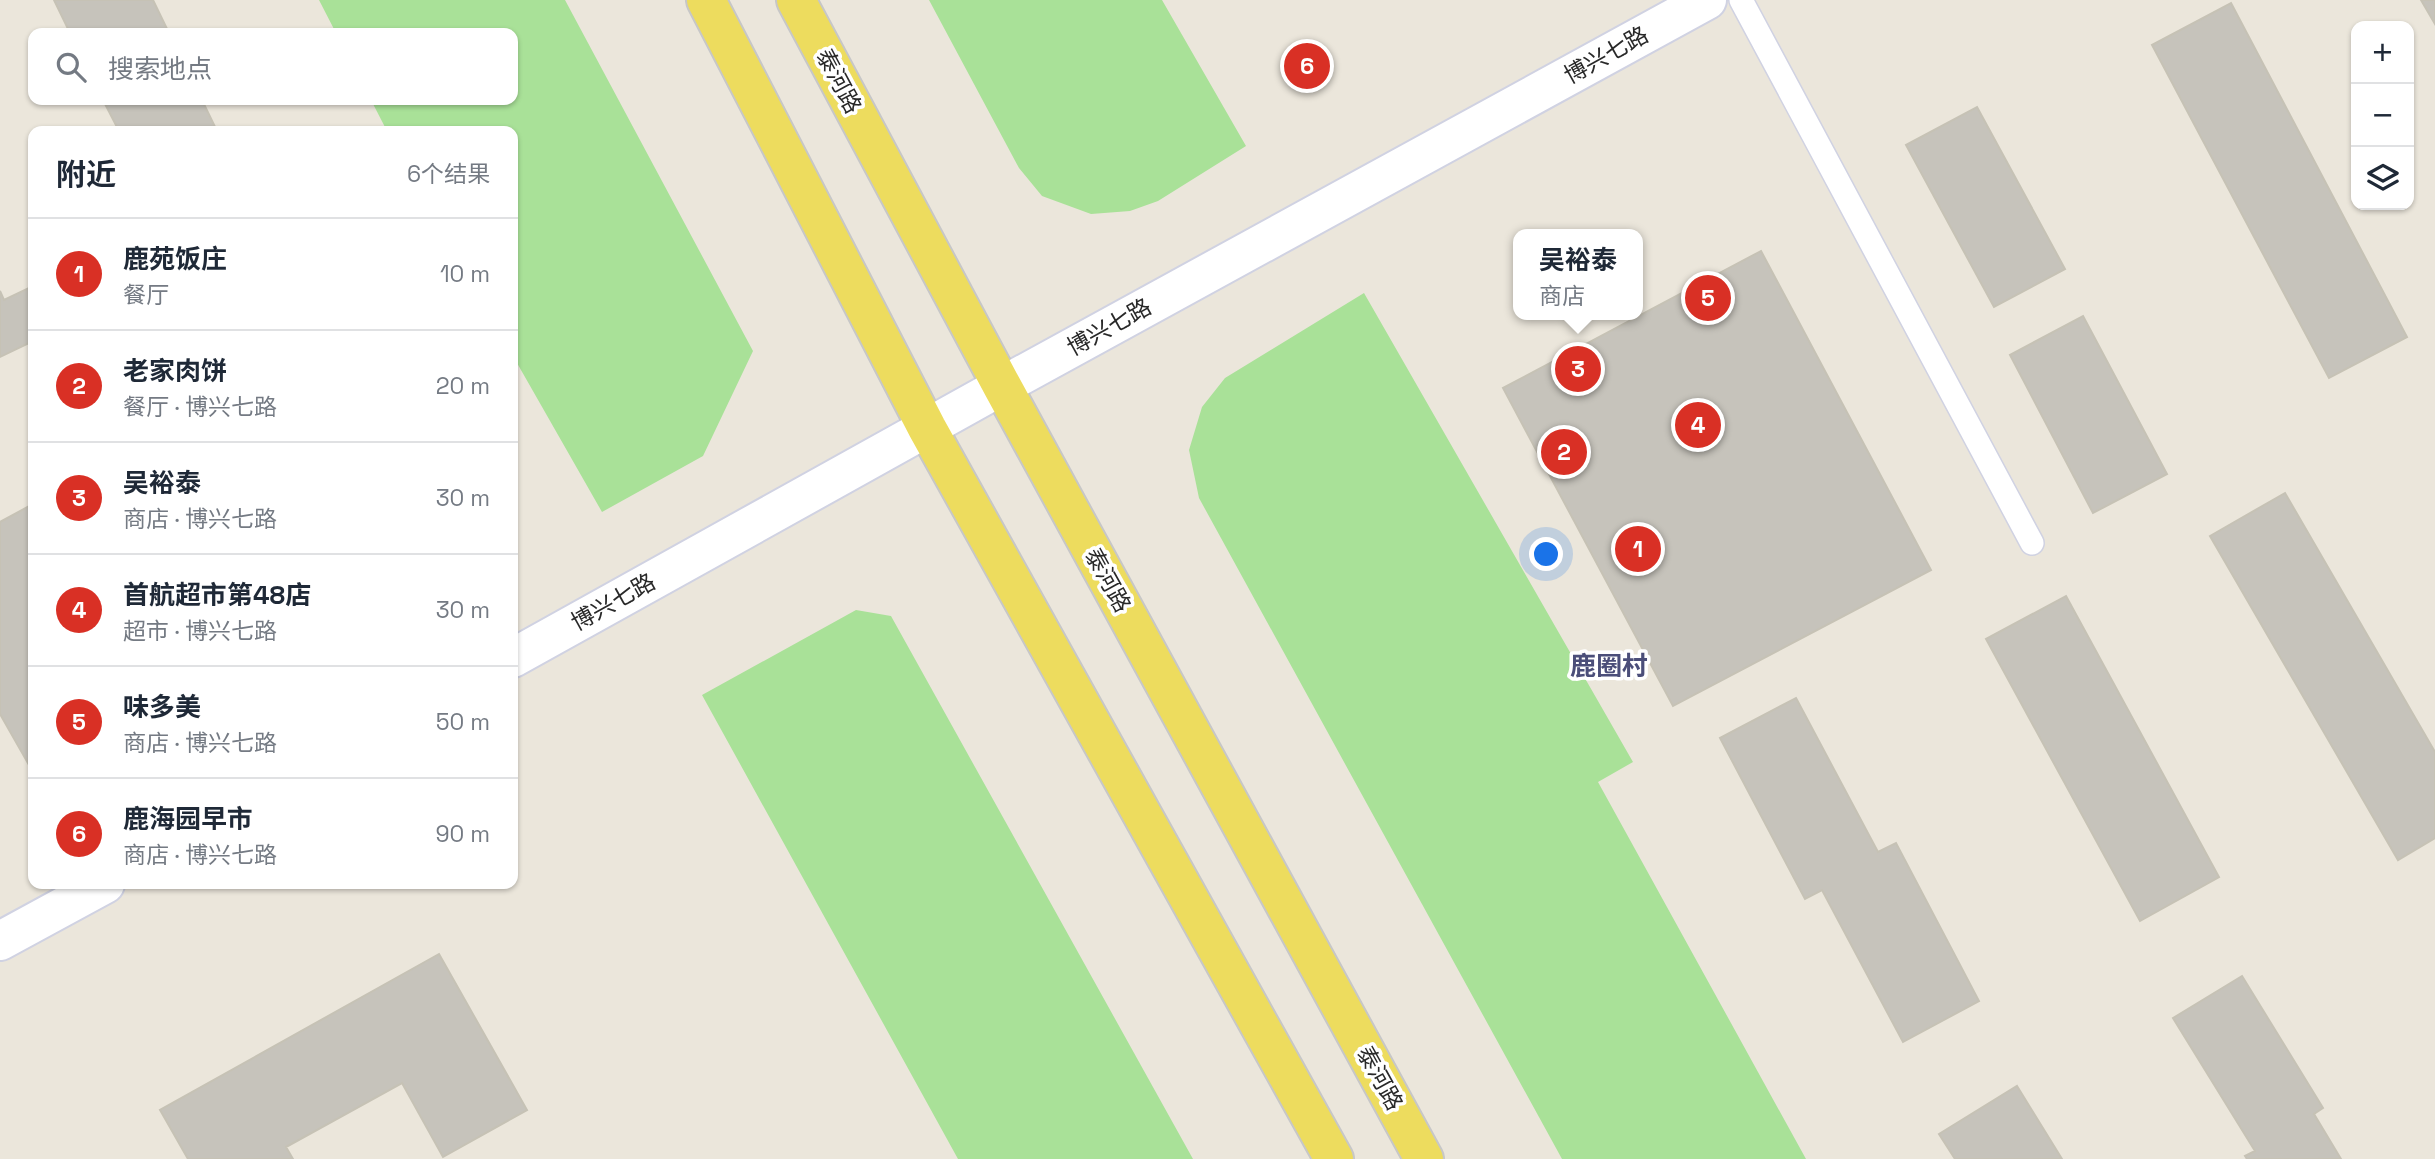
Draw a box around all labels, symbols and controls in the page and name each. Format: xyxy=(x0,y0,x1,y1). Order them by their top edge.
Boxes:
street label: 博兴七路 xyxy=(1558,20,1654,90)
map controls xyxy=(2351,21,2414,210)
button: + xyxy=(2351,21,2414,84)
search box xyxy=(28,28,518,105)
pin: 6 xyxy=(1284,40,1330,92)
street label: 泰河路 xyxy=(810,43,868,119)
icon: search xyxy=(52,48,90,86)
text: 搜索地点 xyxy=(108,52,212,86)
button: − xyxy=(2351,84,2414,147)
button: layers xyxy=(2351,147,2414,210)
text: 附近 xyxy=(56,155,116,194)
text: 6个结果 xyxy=(407,159,490,189)
popup xyxy=(1513,229,1643,320)
text: 鹿苑饭庄 xyxy=(123,242,227,276)
text: 吴裕泰 xyxy=(1539,243,1617,277)
text: 1 xyxy=(74,259,84,289)
text: 10 m xyxy=(440,259,490,289)
pin: 5 xyxy=(1685,272,1731,324)
text: 餐厅 xyxy=(123,280,169,310)
text: 商店 xyxy=(1539,281,1585,311)
street label: 博兴七路 xyxy=(1061,292,1157,362)
pin: 3 xyxy=(1555,343,1601,395)
text: 老家肉饼 xyxy=(123,354,227,388)
text: 2 xyxy=(72,371,86,401)
text: 20 m xyxy=(436,371,490,401)
text: 餐厅 · 博兴七路 xyxy=(123,392,277,422)
pin: 4 xyxy=(1675,399,1721,451)
pin: 2 xyxy=(1541,426,1587,478)
text: 吴裕泰 xyxy=(123,466,201,500)
text: 3 xyxy=(72,483,86,513)
text: 30 m xyxy=(436,483,490,513)
text: 商店 · 博兴七路 xyxy=(123,504,277,534)
pin: 1 xyxy=(1615,523,1661,575)
your location xyxy=(1529,537,1563,571)
street label: 泰河路 xyxy=(1078,543,1138,617)
street label: 博兴七路 xyxy=(565,567,661,637)
text: 首航超市第48店 xyxy=(123,578,311,612)
text: 4 xyxy=(72,595,86,625)
text: 30 m xyxy=(436,595,490,625)
text: 超市 · 博兴七路 xyxy=(123,616,277,646)
district label: 鹿圈村 xyxy=(1570,649,1648,683)
text: 味多美 xyxy=(123,690,201,724)
text: 5 xyxy=(72,707,86,737)
text: 50 m xyxy=(436,707,490,737)
text: 商店 · 博兴七路 xyxy=(123,728,277,758)
text: 鹿海园早市 xyxy=(123,802,253,836)
text: 6 xyxy=(72,819,86,849)
text: 90 m xyxy=(435,819,490,849)
text: 商店 · 博兴七路 xyxy=(123,840,277,870)
street label: 泰河路 xyxy=(1350,1041,1410,1115)

